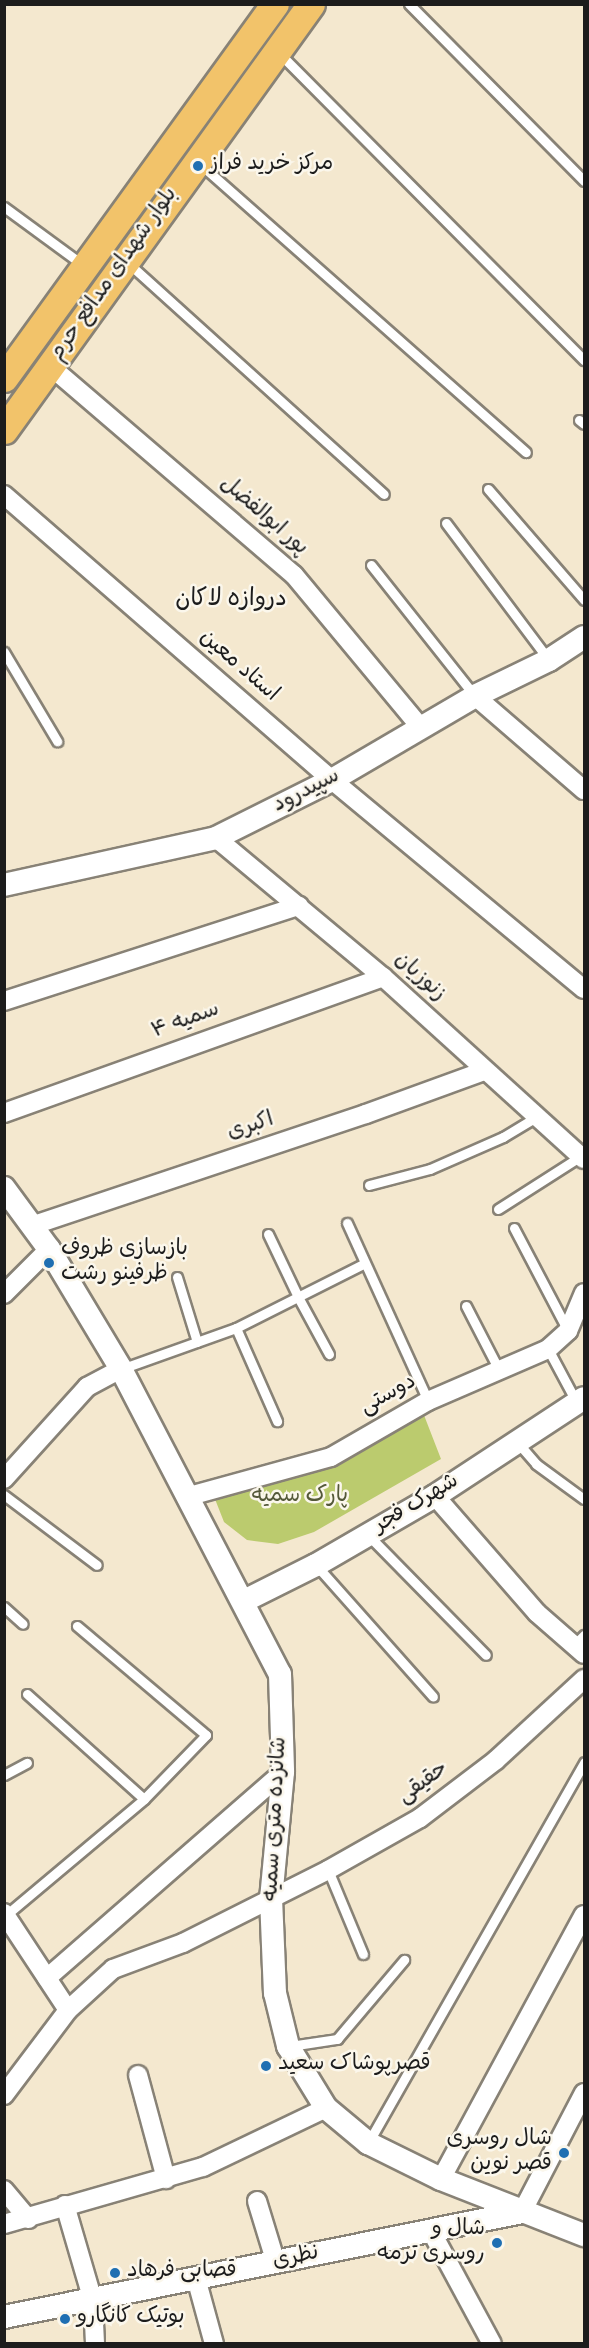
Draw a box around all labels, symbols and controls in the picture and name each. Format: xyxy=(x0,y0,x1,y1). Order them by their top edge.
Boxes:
place label: مرکز خرید فراز xyxy=(210,153,333,179)
marker: مرکز خرید فراز xyxy=(191,159,205,173)
street label: بلوار شهدای مدافع حرم xyxy=(45,183,185,367)
street label: پور ابوالفضل xyxy=(213,472,313,562)
district label: دروازه لاکان xyxy=(175,587,287,615)
street label: استاد معین xyxy=(193,625,283,709)
street label: سپیدرود xyxy=(269,764,345,820)
street label: زنوزیان xyxy=(387,948,451,1008)
street label: سمیه ۴ xyxy=(148,998,224,1046)
street label: اکبری xyxy=(224,1108,278,1148)
place label: بازسازی ظروف ظرفینو رشت xyxy=(61,1237,188,1288)
marker: بازسازی ظروف ظرفینو رشت xyxy=(42,1256,56,1270)
street label: دوستی xyxy=(356,1370,422,1422)
street label: شهرک فجر xyxy=(370,1469,464,1541)
park label: پارک سمیه xyxy=(252,1485,348,1511)
street label: شانزده متری سمیه xyxy=(260,1736,294,1902)
street label: حقیقی xyxy=(394,1757,454,1811)
place label: قصرپوشاک سعید xyxy=(278,2053,431,2079)
marker: قصرپوشاک سعید xyxy=(259,2059,273,2073)
place label: شال روسری قصر نوین xyxy=(447,2127,552,2178)
marker: شال روسری قصر نوین xyxy=(557,2146,571,2160)
place label: شال و روسری ترمه xyxy=(377,2217,485,2268)
marker: شال و روسری ترمه xyxy=(490,2236,504,2250)
street label: نظری xyxy=(271,2241,321,2277)
place label: قصابی فرهاد xyxy=(127,2260,237,2286)
marker: قصابی فرهاد xyxy=(108,2266,122,2280)
place label: بوتیک کانگارو xyxy=(77,2306,185,2332)
marker: بوتیک کانگارو xyxy=(58,2312,72,2326)

